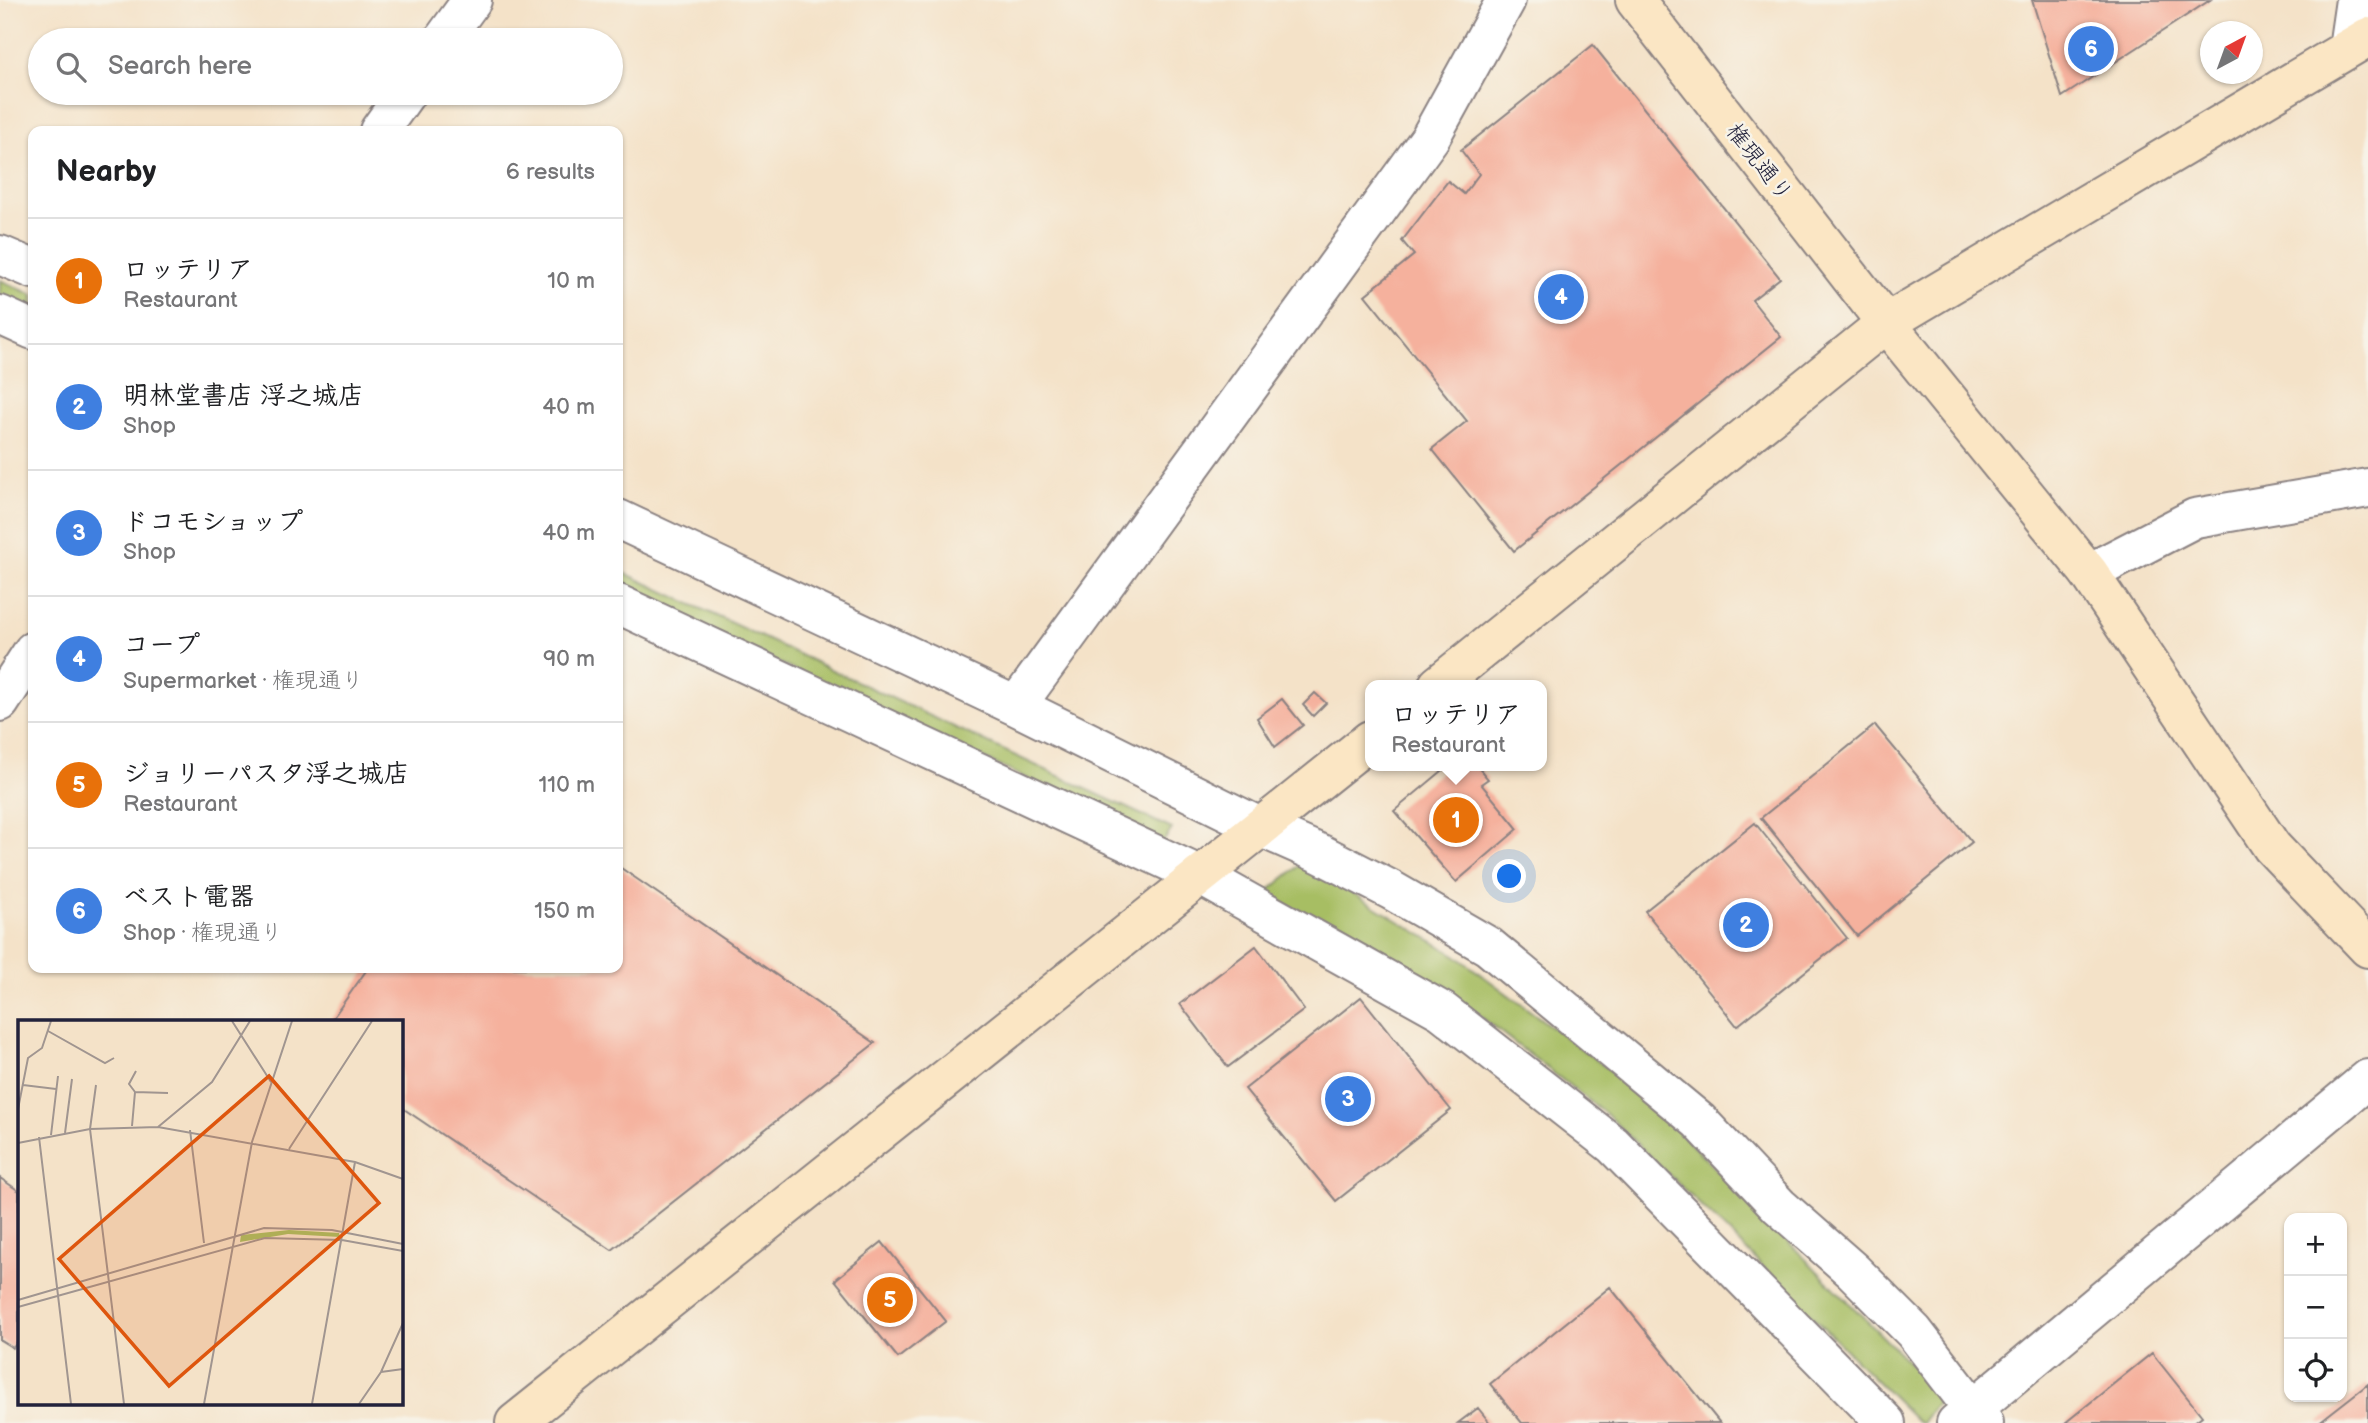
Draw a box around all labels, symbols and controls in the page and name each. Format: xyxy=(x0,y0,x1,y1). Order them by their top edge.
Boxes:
north arrow xyxy=(2200,21,2263,84)
pin: 6 xyxy=(2068,23,2114,75)
search box xyxy=(28,28,623,105)
icon: search xyxy=(52,48,90,86)
text: Search here xyxy=(108,51,252,82)
street label: 権現通り xyxy=(1720,118,1799,207)
text: Nearby xyxy=(56,154,156,190)
text: 6 results xyxy=(506,158,595,186)
text: ロッテリア xyxy=(123,255,253,286)
text: 1 xyxy=(74,267,84,295)
text: 10 m xyxy=(547,267,595,295)
pin: 4 xyxy=(1538,271,1584,323)
text: Restaurant xyxy=(123,286,237,314)
text: 明林堂書店 浮之城店 xyxy=(123,381,364,412)
text: 2 xyxy=(72,393,86,421)
text: 40 m xyxy=(542,393,595,421)
text: Shop xyxy=(123,412,176,440)
text: ドコモショップ xyxy=(123,507,303,538)
text: 3 xyxy=(72,519,86,547)
text: 40 m xyxy=(542,519,595,547)
text: Shop xyxy=(123,538,176,566)
text: コープ xyxy=(123,630,200,661)
text: 4 xyxy=(72,645,86,673)
text: 90 m xyxy=(543,645,595,673)
text: Supermarket · 権現通り xyxy=(123,667,364,695)
popup xyxy=(1365,680,1547,771)
text: ロッテリア xyxy=(1391,700,1521,731)
text: Restaurant xyxy=(1391,731,1505,759)
text: ジョリーパスタ浮之城店 xyxy=(123,759,410,790)
text: 5 xyxy=(72,771,86,799)
text: 110 m xyxy=(538,771,595,799)
text: Restaurant xyxy=(123,790,237,818)
pin: 1 xyxy=(1433,794,1479,846)
your location xyxy=(1492,859,1526,893)
text: ベスト電器 xyxy=(123,882,255,913)
text: 6 xyxy=(72,897,86,925)
text: 150 m xyxy=(534,897,595,925)
pin: 2 xyxy=(1723,899,1769,951)
text: Shop · 権現通り xyxy=(123,919,283,947)
inset map xyxy=(18,1020,402,1406)
pin: 3 xyxy=(1325,1073,1371,1125)
map controls xyxy=(2284,1213,2347,1402)
button: + xyxy=(2284,1213,2347,1276)
pin: 5 xyxy=(867,1274,913,1326)
button: − xyxy=(2284,1276,2347,1339)
button: locate xyxy=(2284,1339,2347,1402)

